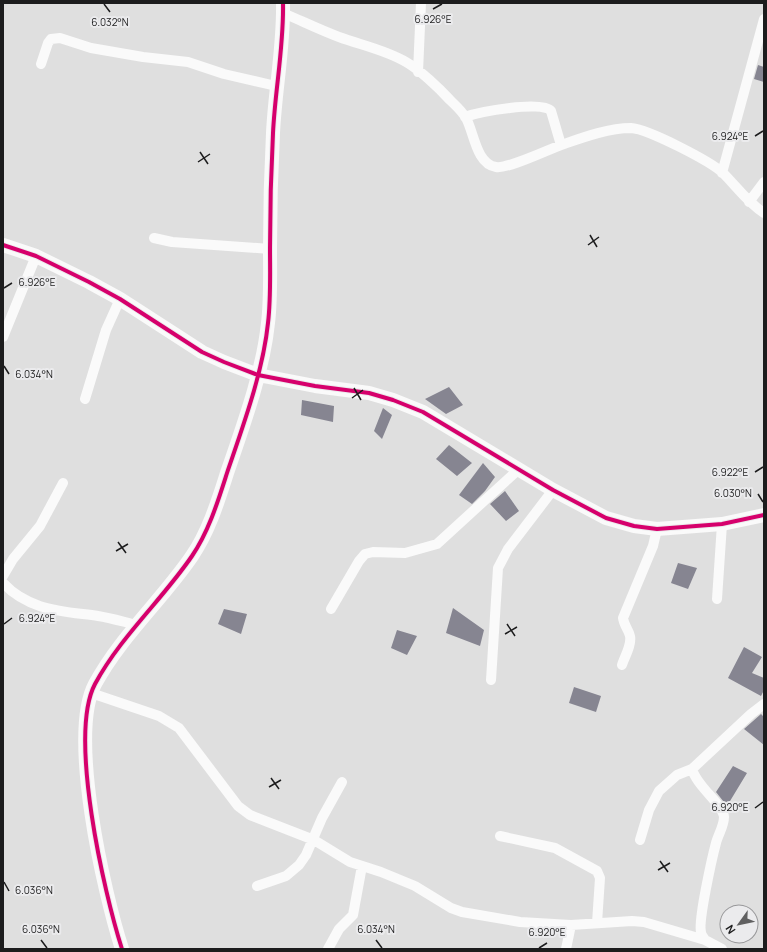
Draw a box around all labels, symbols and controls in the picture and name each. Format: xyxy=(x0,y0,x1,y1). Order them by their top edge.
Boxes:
text: 6.926°E xyxy=(414,12,452,26)
text: 6.032°N xyxy=(91,15,129,29)
text: 6.924°E xyxy=(712,129,749,143)
text: 6.926°E xyxy=(18,275,56,289)
text: 6.034°N xyxy=(15,367,53,381)
text: 6.922°E xyxy=(712,465,749,479)
text: 6.030°N xyxy=(714,486,752,500)
text: 6.924°E xyxy=(19,611,56,625)
text: 6.920°E xyxy=(712,800,749,814)
text: 6.036°N xyxy=(15,883,53,897)
north arrow xyxy=(719,904,759,944)
text: 6.036°N xyxy=(22,922,60,936)
text: 6.034°N xyxy=(357,922,395,936)
text: N xyxy=(722,922,739,937)
text: 6.920°E xyxy=(529,925,566,939)

